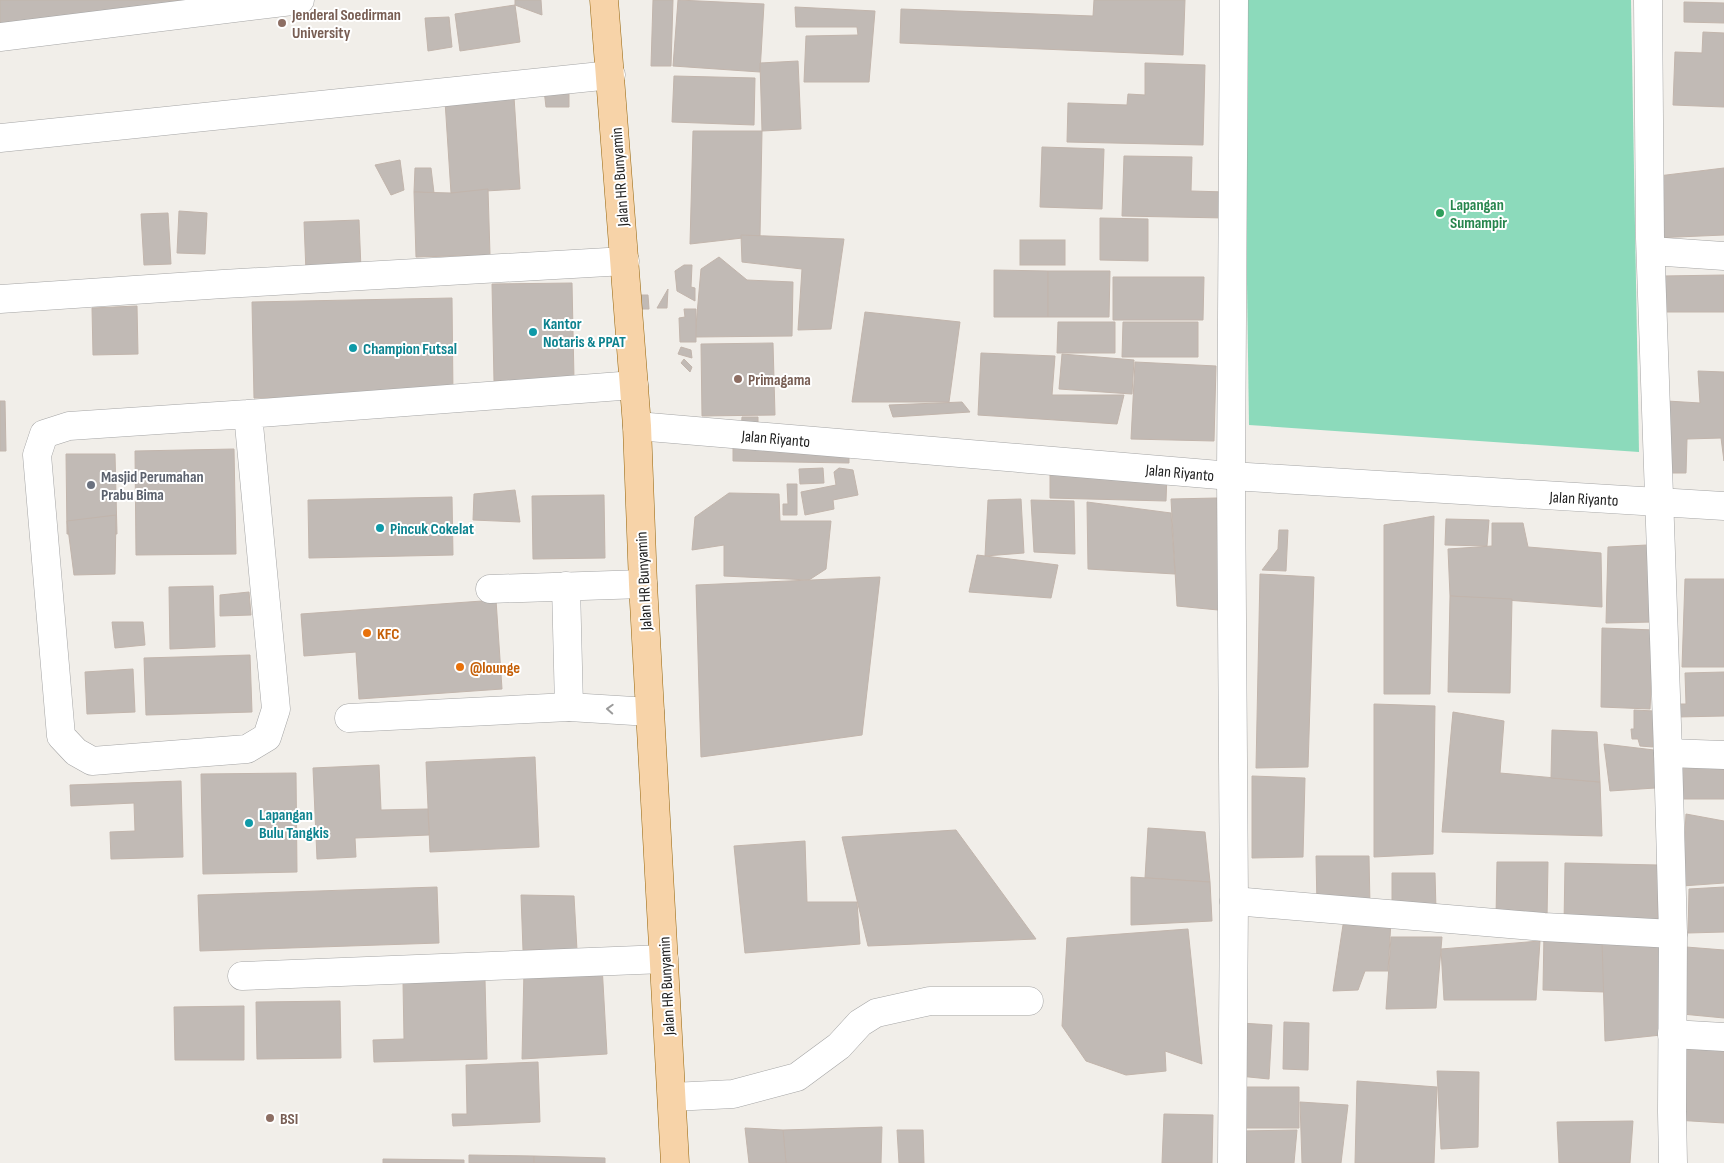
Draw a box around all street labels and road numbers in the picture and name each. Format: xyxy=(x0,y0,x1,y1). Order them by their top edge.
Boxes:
street label: Jalan HR Bunyamin xyxy=(608,127,633,228)
street label: Jalan Riyanto xyxy=(740,427,811,452)
street label: Jalan Riyanto xyxy=(1144,461,1215,486)
street label: Jalan Riyanto xyxy=(1548,488,1619,511)
street label: Jalan HR Bunyamin xyxy=(632,531,657,632)
street label: Jalan HR Bunyamin xyxy=(655,936,680,1037)

